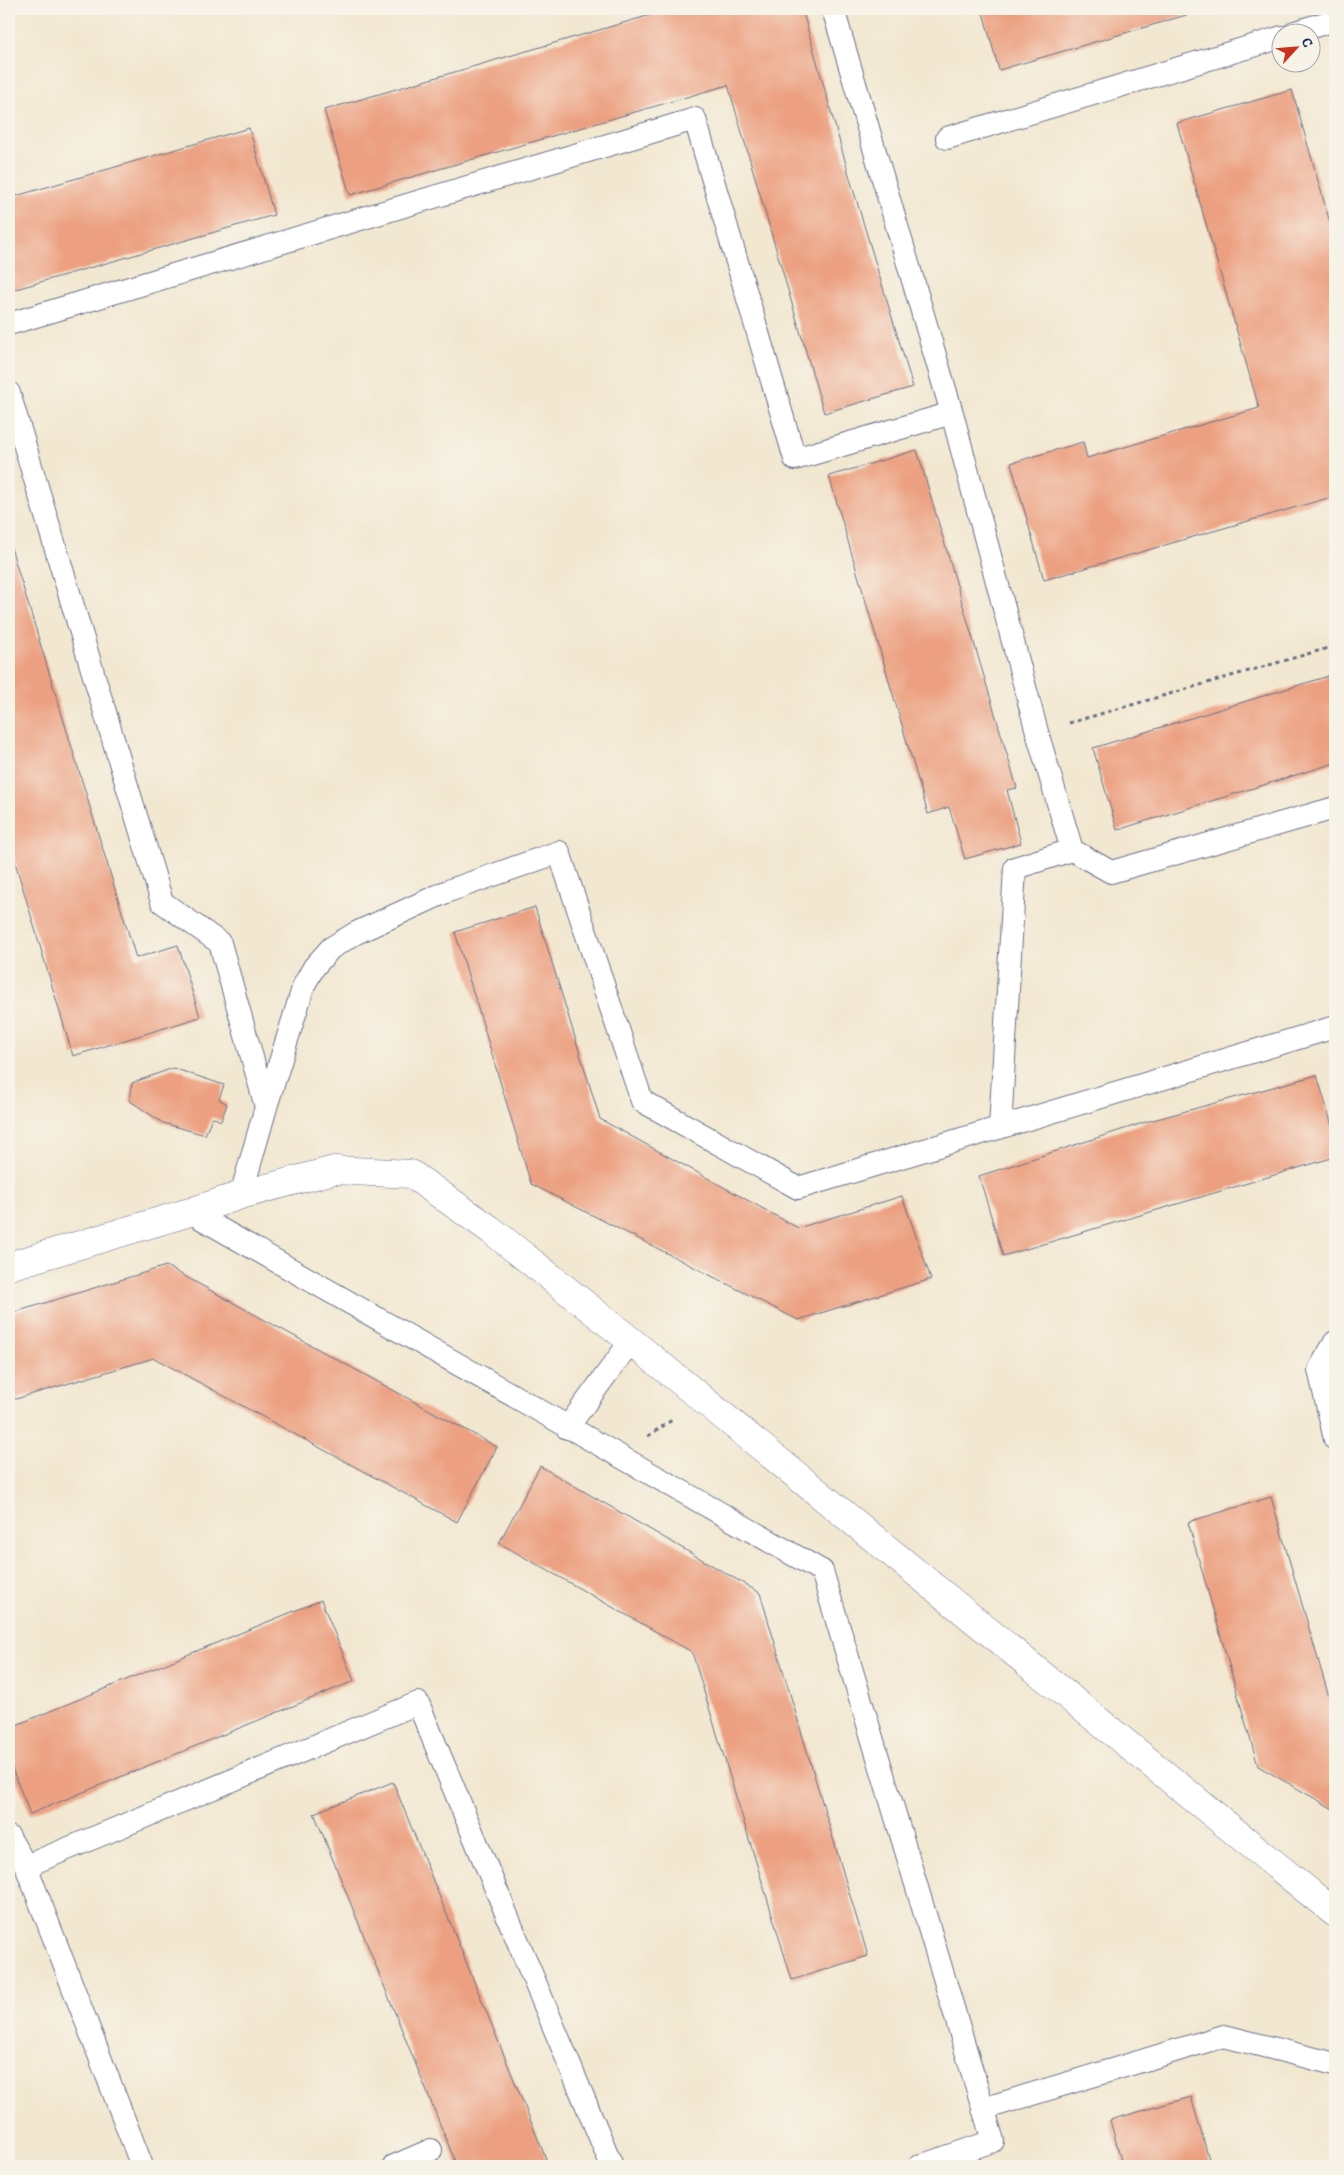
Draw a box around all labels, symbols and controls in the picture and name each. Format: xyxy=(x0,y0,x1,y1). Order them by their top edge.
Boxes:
north arrow xyxy=(1272,22,1322,72)
text: С xyxy=(1297,34,1318,51)

